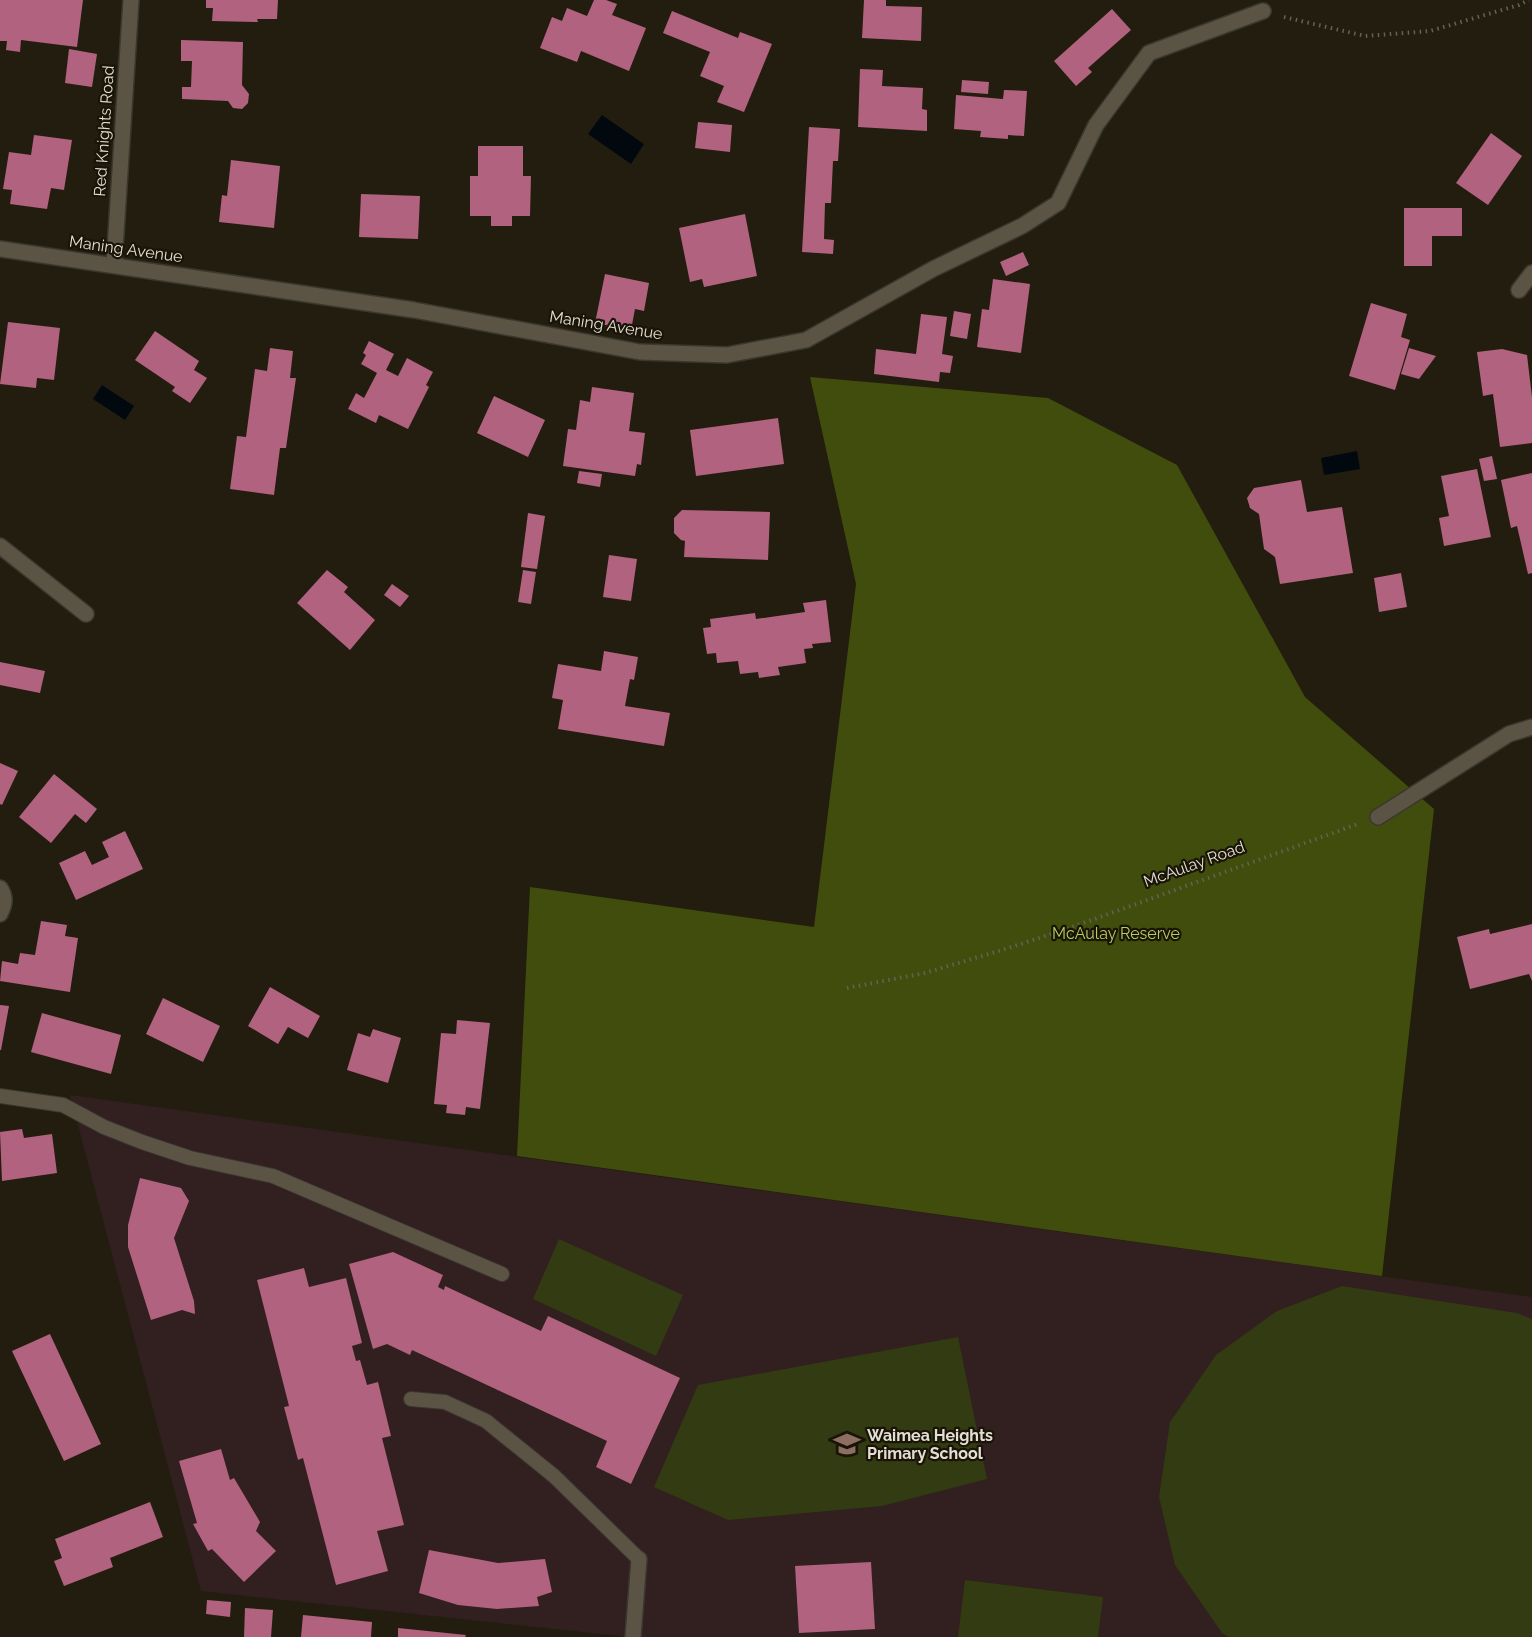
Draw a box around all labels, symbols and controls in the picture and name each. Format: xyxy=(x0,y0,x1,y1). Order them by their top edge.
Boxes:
street label: Red Knights Road xyxy=(90,65,118,197)
street label: Maning Avenue xyxy=(68,232,184,266)
street label: Maning Avenue xyxy=(548,307,664,343)
street label: McAulay Road xyxy=(1141,837,1247,891)
park label: McAulay Reserve xyxy=(1052,924,1180,943)
place label: Waimea Heights Primary School xyxy=(867,1426,993,1463)
school or university icon: Waimea Heights Primary School xyxy=(832,1429,862,1459)

